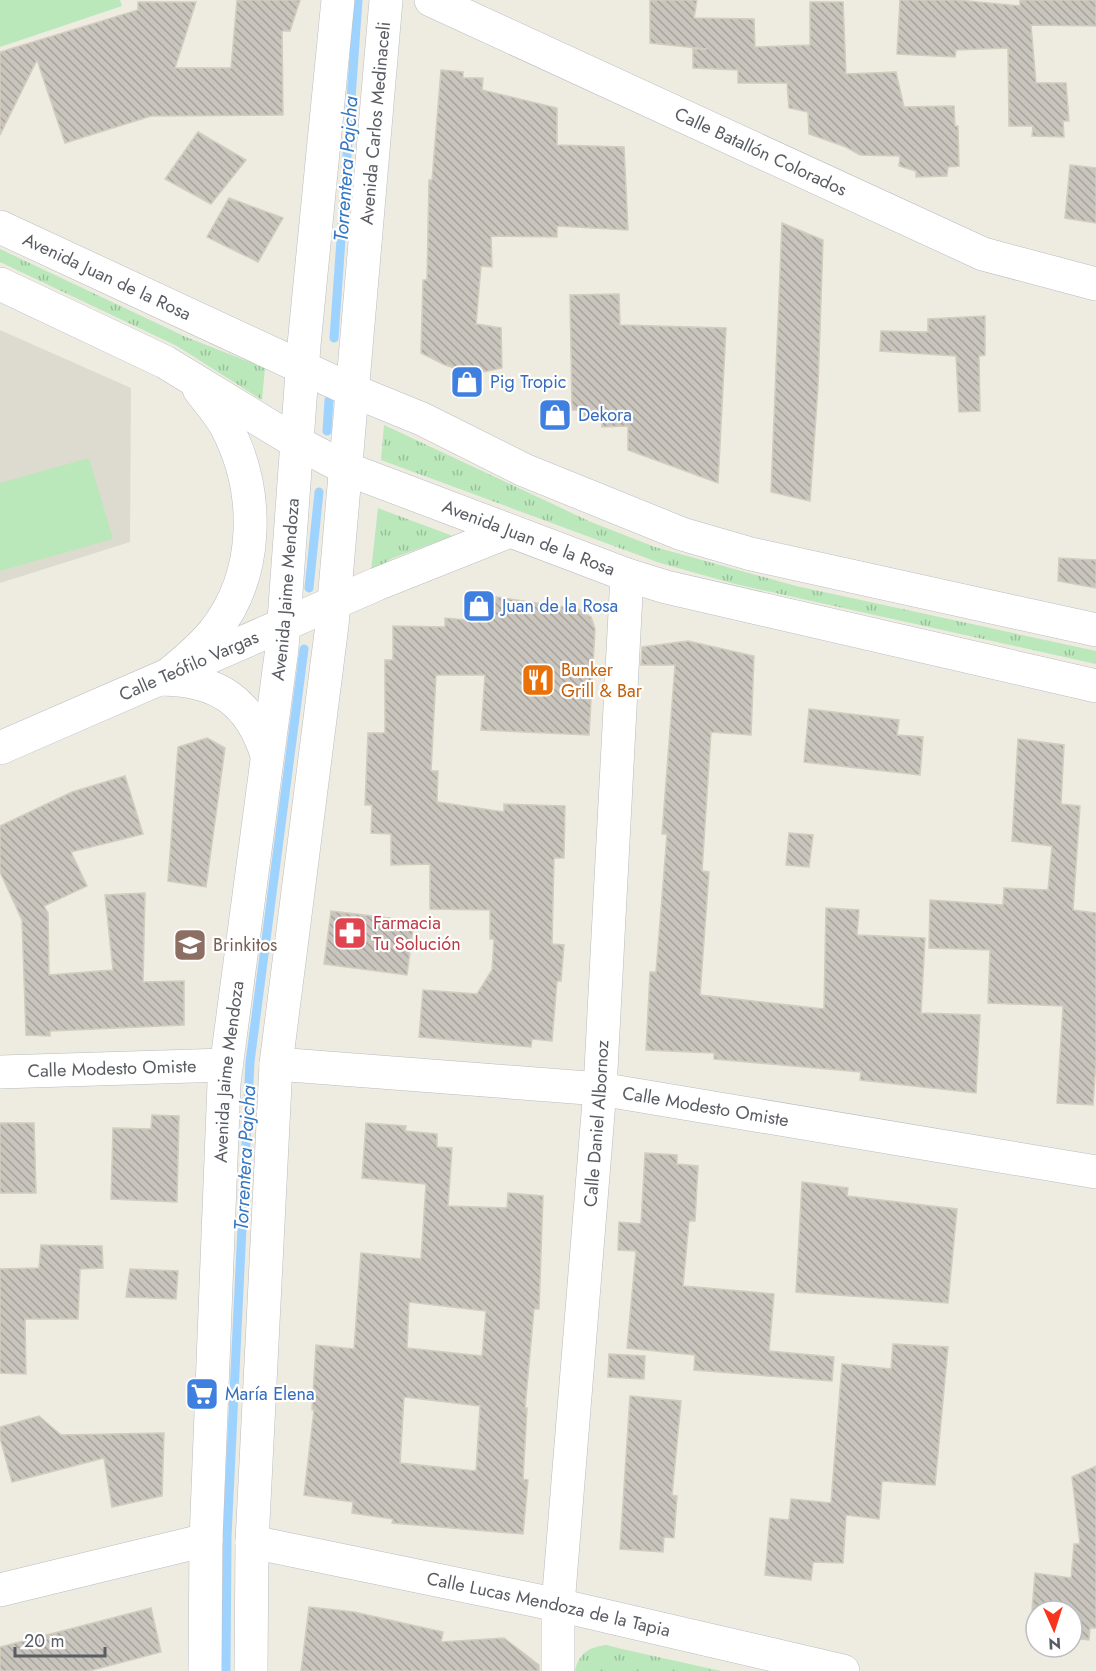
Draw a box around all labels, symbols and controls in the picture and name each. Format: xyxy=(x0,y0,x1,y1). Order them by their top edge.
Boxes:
street label: Avenida Carlos Medinaceli xyxy=(354,20,397,226)
water label: Torrentera Pajcha xyxy=(326,95,366,243)
street label: Calle Batallón Colorados xyxy=(670,101,851,203)
street label: Avenida Juan de la Rosa xyxy=(19,226,195,327)
shop icon: Pig Tropic xyxy=(449,364,485,400)
place label: Pig Tropic xyxy=(490,369,566,395)
shop icon: Dekora xyxy=(537,397,573,433)
place label: Dekora xyxy=(578,402,632,428)
street label: Avenida Juan de la Rosa xyxy=(439,493,619,582)
street label: Avenida Jaime Mendoza xyxy=(265,497,306,682)
shop icon: Juan de la Rosa xyxy=(461,588,497,624)
place label: Juan de la Rosa xyxy=(500,593,618,619)
street label: Calle Teófilo Vargas xyxy=(115,624,263,708)
place label: Bunker Grill & Bar xyxy=(561,657,643,704)
restaurant icon: Bunker Grill & Bar xyxy=(520,662,556,698)
place label: Farmacia Tu Solución xyxy=(373,910,461,957)
pharmacy icon: Farmacia Tu Solución xyxy=(332,915,368,951)
school or university icon: Brinkitos xyxy=(172,927,208,963)
place label: Brinkitos xyxy=(213,932,277,958)
street label: Avenida Jaime Mendoza xyxy=(208,979,251,1163)
street label: Calle Daniel Albornoz xyxy=(577,1039,616,1208)
street label: Calle Modesto Omiste xyxy=(27,1053,197,1084)
street label: Calle Modesto Omiste xyxy=(620,1080,791,1133)
water label: Torrentera Pajcha xyxy=(227,1084,263,1232)
supermarket icon: María Elena xyxy=(184,1376,220,1412)
place label: María Elena xyxy=(225,1381,315,1407)
street label: Calle Lucas Mendoza de la Tapia xyxy=(424,1565,673,1644)
north arrow xyxy=(1024,1599,1084,1659)
scale bar xyxy=(15,1620,105,1658)
text: 20 m xyxy=(24,1628,64,1654)
text: N xyxy=(1048,1632,1062,1655)

